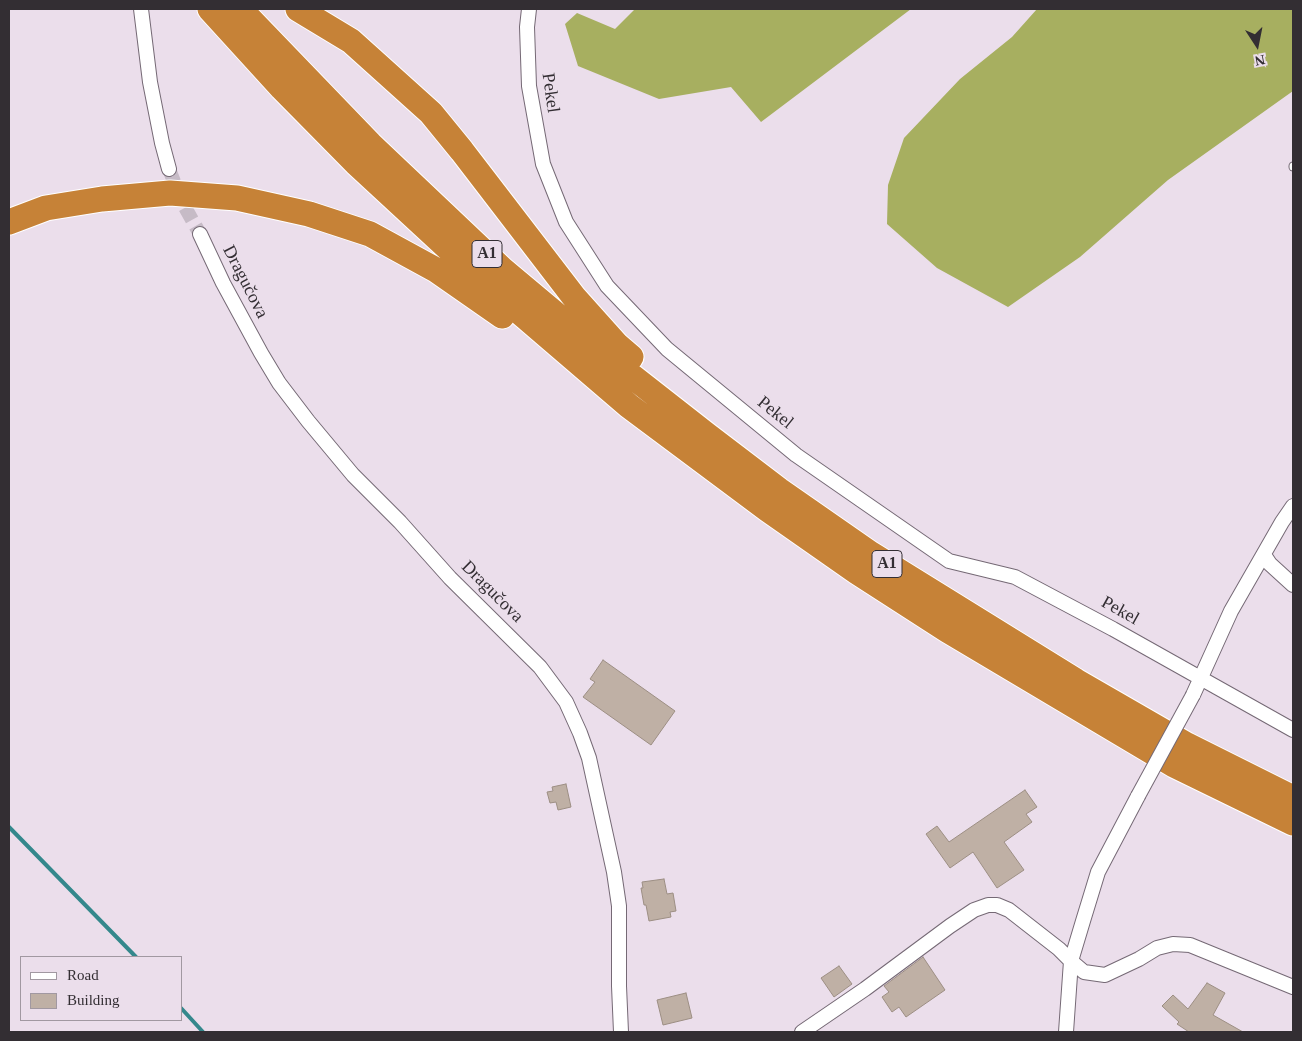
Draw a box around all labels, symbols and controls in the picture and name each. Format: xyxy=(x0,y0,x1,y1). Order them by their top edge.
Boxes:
north arrow xyxy=(1232,20,1282,70)
text: N xyxy=(1254,52,1266,69)
street label: Pekel xyxy=(537,72,563,114)
road number: A1 xyxy=(472,240,502,268)
street label: Dragučova xyxy=(217,242,273,322)
street label: Pekel xyxy=(753,392,797,434)
road number: A1 xyxy=(872,550,902,578)
street label: Dragučova xyxy=(456,556,528,628)
street label: Pekel xyxy=(1097,592,1143,630)
legend xyxy=(20,956,182,1021)
text: Road xyxy=(67,967,99,983)
text: Building xyxy=(67,992,120,1008)

